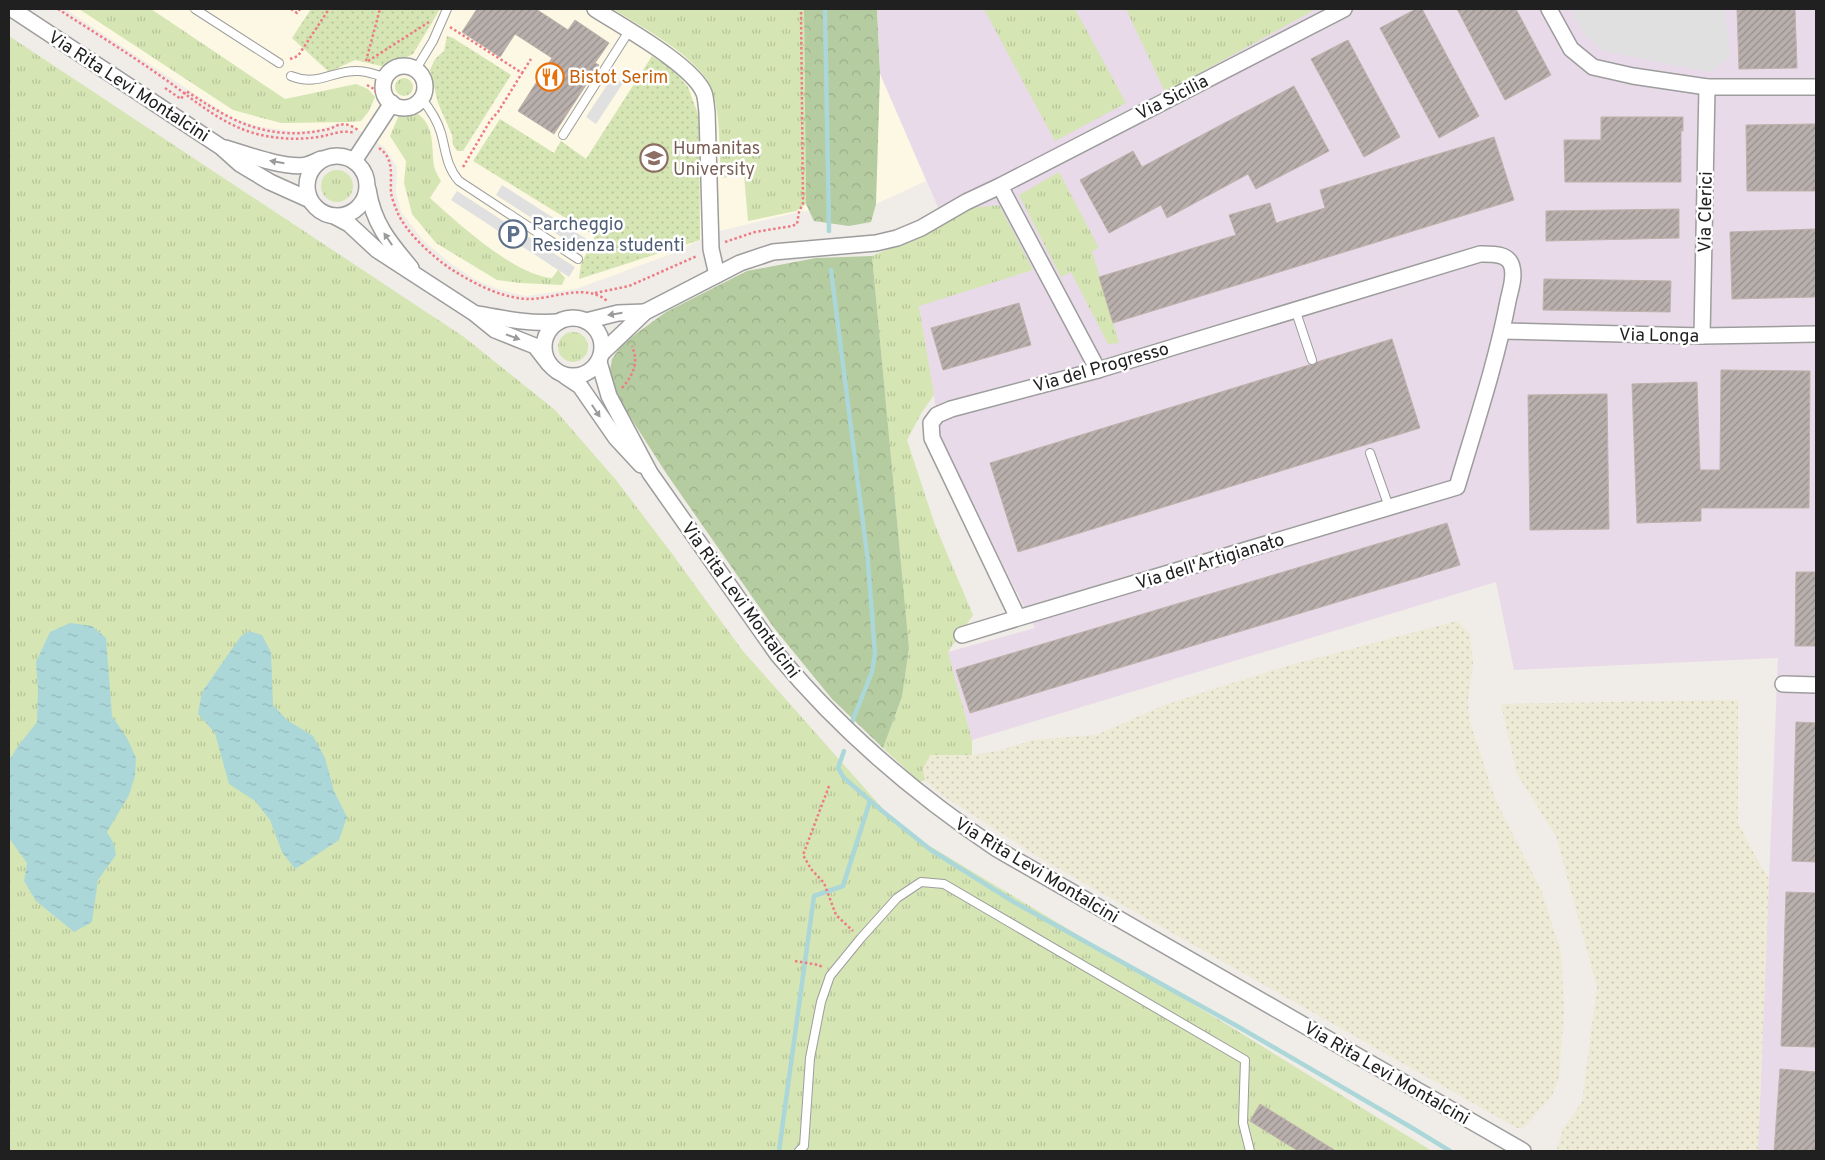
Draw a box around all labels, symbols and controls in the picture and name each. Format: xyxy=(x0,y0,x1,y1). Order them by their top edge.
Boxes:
street label: Via Rita Levi Montalcini xyxy=(43,27,213,148)
restaurant icon: Bistot Serim xyxy=(535,62,565,92)
place label: Bistot Serim xyxy=(569,67,668,90)
street label: Via Sicilia xyxy=(1133,70,1213,126)
place label: Humanitas University xyxy=(673,138,760,182)
school or university icon: Humanitas University xyxy=(639,143,669,173)
one-way arrow xyxy=(269,158,285,166)
street label: Via Clerici xyxy=(1694,171,1719,253)
place label: Parcheggio Residenza studenti xyxy=(532,214,684,258)
parking icon: Parcheggio Residenza studenti xyxy=(498,219,528,249)
one-way arrow xyxy=(383,232,393,245)
one-way arrow xyxy=(607,311,623,319)
street label: Via Longa xyxy=(1619,324,1699,349)
one-way arrow xyxy=(506,334,521,341)
street label: Via del Progresso xyxy=(1031,338,1172,399)
one-way arrow xyxy=(591,405,601,418)
street label: Via Rita Levi Montalcini xyxy=(675,518,804,684)
street label: Via dell'Artigianato xyxy=(1133,529,1287,596)
street label: Via Rita Levi Montalcini xyxy=(950,813,1123,929)
street label: Via Rita Levi Montalcini xyxy=(1299,1017,1473,1131)

